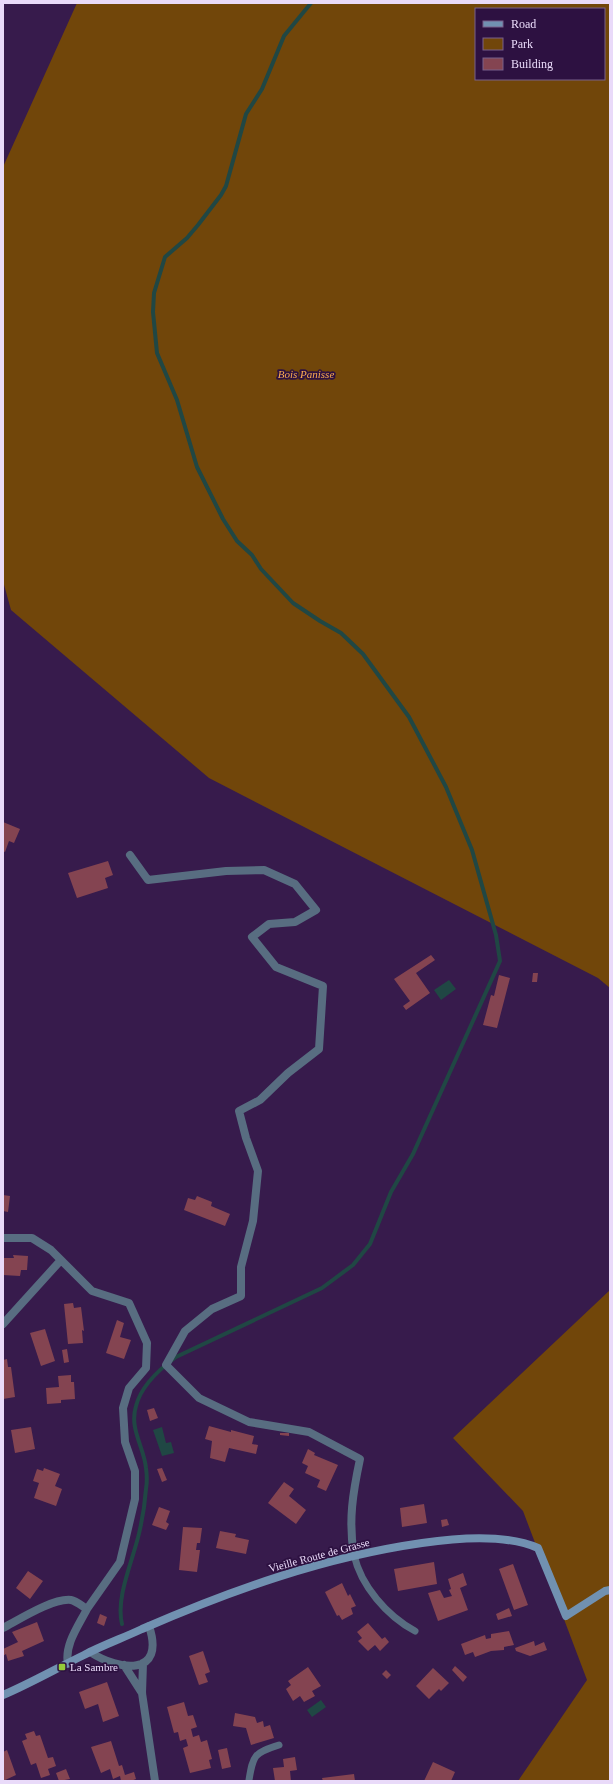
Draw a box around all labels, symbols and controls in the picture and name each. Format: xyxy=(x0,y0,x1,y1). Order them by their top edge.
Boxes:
legend xyxy=(475,8,605,80)
text: Road xyxy=(511,17,536,31)
text: Park xyxy=(511,37,533,51)
text: Building xyxy=(511,57,553,71)
park label: Bois Panisse xyxy=(278,368,334,380)
street label: Vieille Route de Grasse xyxy=(267,1536,371,1574)
place label: La Sambre xyxy=(70,1661,118,1673)
marker: La Sambre xyxy=(57,1662,67,1672)

